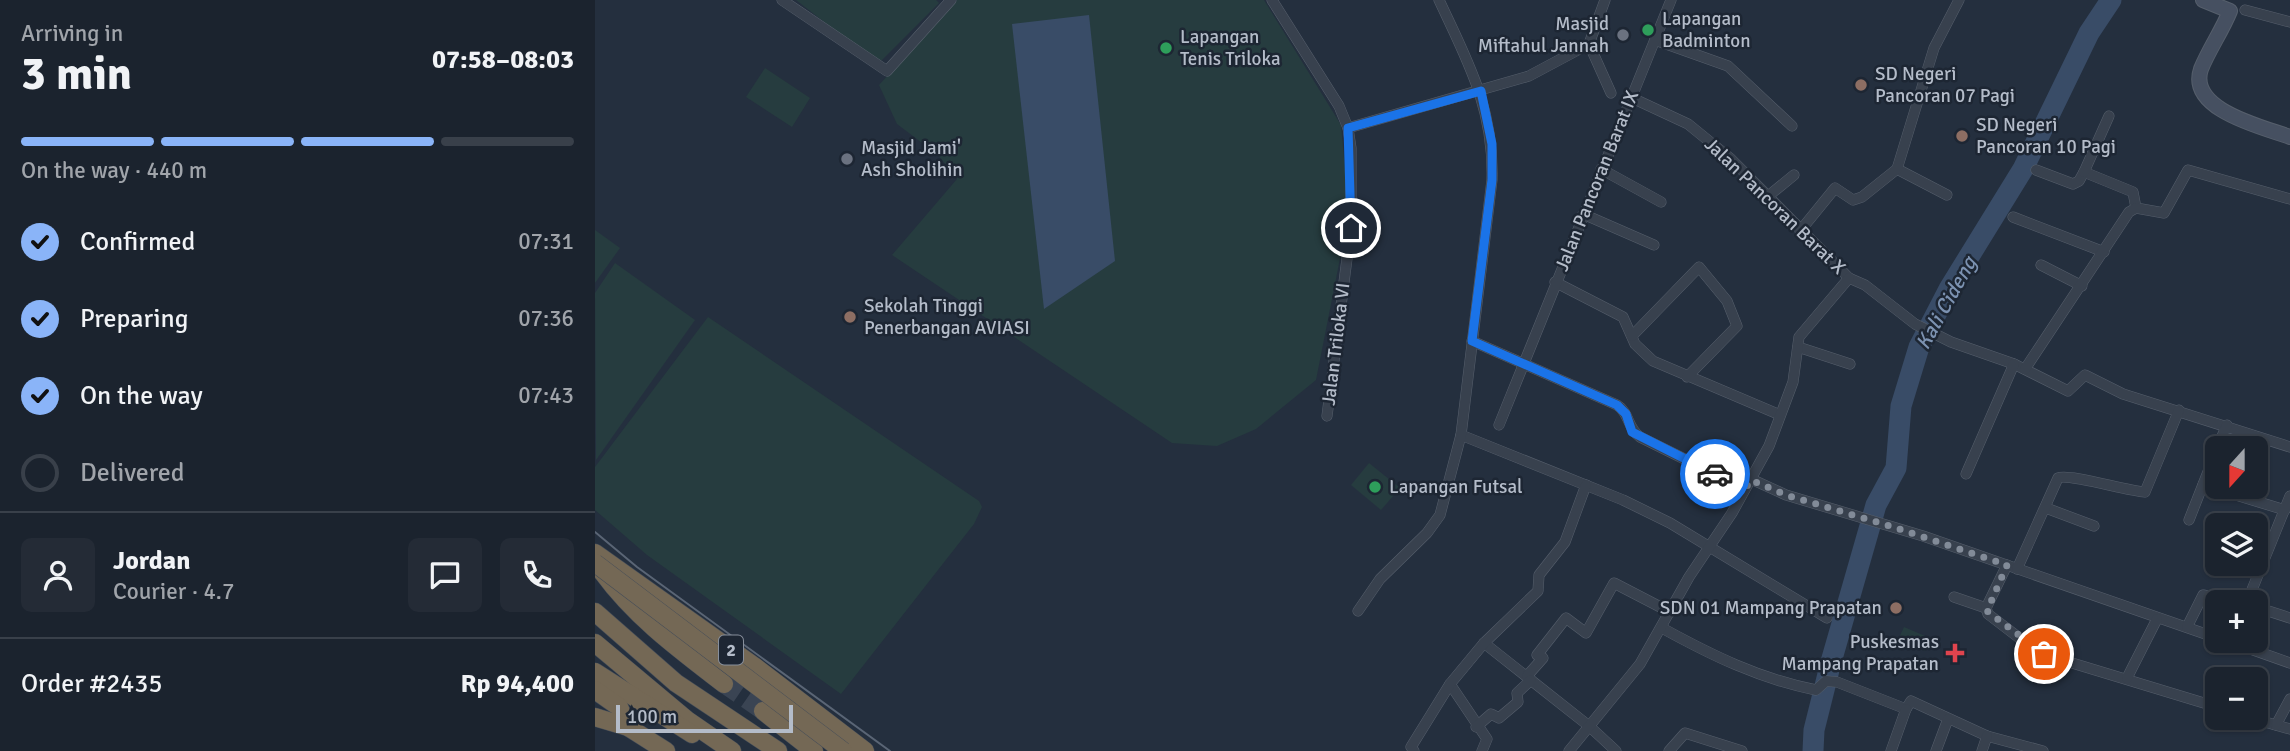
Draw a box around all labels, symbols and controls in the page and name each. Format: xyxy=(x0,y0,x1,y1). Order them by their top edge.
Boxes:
place label: Lapangan Badminton xyxy=(1662,7,1751,53)
place label: Masjid Miftahul Jannah xyxy=(1478,12,1609,58)
text: Arriving in xyxy=(21,19,123,48)
marker: Lapangan Badminton xyxy=(1640,22,1656,38)
place label: Lapangan Tenis Triloka xyxy=(1180,25,1281,71)
marker: Masjid Miftahul Jannah xyxy=(1615,27,1631,43)
marker: Lapangan Tenis Triloka xyxy=(1158,40,1174,56)
text: 07:58–08:03 xyxy=(432,44,574,76)
text: 3 min xyxy=(21,46,132,102)
place label: SD Negeri Pancoran 07 Pagi xyxy=(1875,62,2015,108)
marker: SD Negeri Pancoran 07 Pagi xyxy=(1853,77,1869,93)
street label: Jalan Pancoran Barat IX xyxy=(1550,87,1644,275)
place label: SD Negeri Pancoran 10 Pagi xyxy=(1976,113,2116,159)
marker: SD Negeri Pancoran 10 Pagi xyxy=(1954,128,1970,144)
street label: Jalan Pancoran Barat X xyxy=(1699,132,1851,280)
place label: Masjid Jami' Ash Sholihin xyxy=(861,136,963,182)
marker: Masjid Jami' Ash Sholihin xyxy=(839,151,855,167)
text: On the way · 440 m xyxy=(21,156,207,185)
pin xyxy=(1321,198,1381,258)
icon: home xyxy=(1332,209,1370,247)
icon: check xyxy=(21,223,59,261)
text: Confirmed xyxy=(80,226,195,258)
text: 07:31 xyxy=(518,227,574,256)
water label: Kali Cideng xyxy=(1910,250,1983,354)
street label: Jalan Triloka VI xyxy=(1317,281,1355,407)
place label: Sekolah Tinggi Penerbangan AVIASI xyxy=(864,294,1030,340)
icon: check xyxy=(21,300,59,338)
text: Preparing xyxy=(80,303,188,335)
text: 07:36 xyxy=(518,304,574,333)
marker: Sekolah Tinggi Penerbangan AVIASI xyxy=(842,309,858,325)
icon: check xyxy=(21,377,59,415)
text: On the way xyxy=(80,380,203,412)
text: 07:43 xyxy=(518,381,574,410)
north arrow xyxy=(2205,436,2268,499)
map controls xyxy=(2205,436,2268,730)
courier xyxy=(1680,439,1750,509)
icon: car xyxy=(1696,455,1734,493)
text: Delivered xyxy=(80,457,185,489)
place label: Lapangan Futsal xyxy=(1389,475,1523,499)
marker: Lapangan Futsal xyxy=(1367,479,1383,495)
button: layers xyxy=(2205,513,2268,576)
button: person xyxy=(21,538,95,612)
button: chat xyxy=(408,538,482,612)
button: phone xyxy=(500,538,574,612)
text: Jordan xyxy=(113,545,190,577)
text: Courier · 4.7 xyxy=(113,577,234,606)
button: + xyxy=(2205,590,2268,653)
place label: SDN 01 Mampang Prapatan xyxy=(1660,596,1882,620)
marker: SDN 01 Mampang Prapatan xyxy=(1888,600,1904,616)
pin xyxy=(2014,624,2074,684)
place label: Puskesmas Mampang Prapatan xyxy=(1781,630,1939,676)
icon: bag xyxy=(2025,635,2063,673)
road number: 2 xyxy=(719,636,743,664)
marker: Puskesmas Mampang Prapatan xyxy=(1945,643,1965,663)
button: − xyxy=(2205,667,2268,730)
text: Order #2435 xyxy=(21,668,162,700)
text: Rp 94,400 xyxy=(460,668,574,700)
scale bar xyxy=(616,702,793,734)
text: 100 m xyxy=(627,705,677,729)

